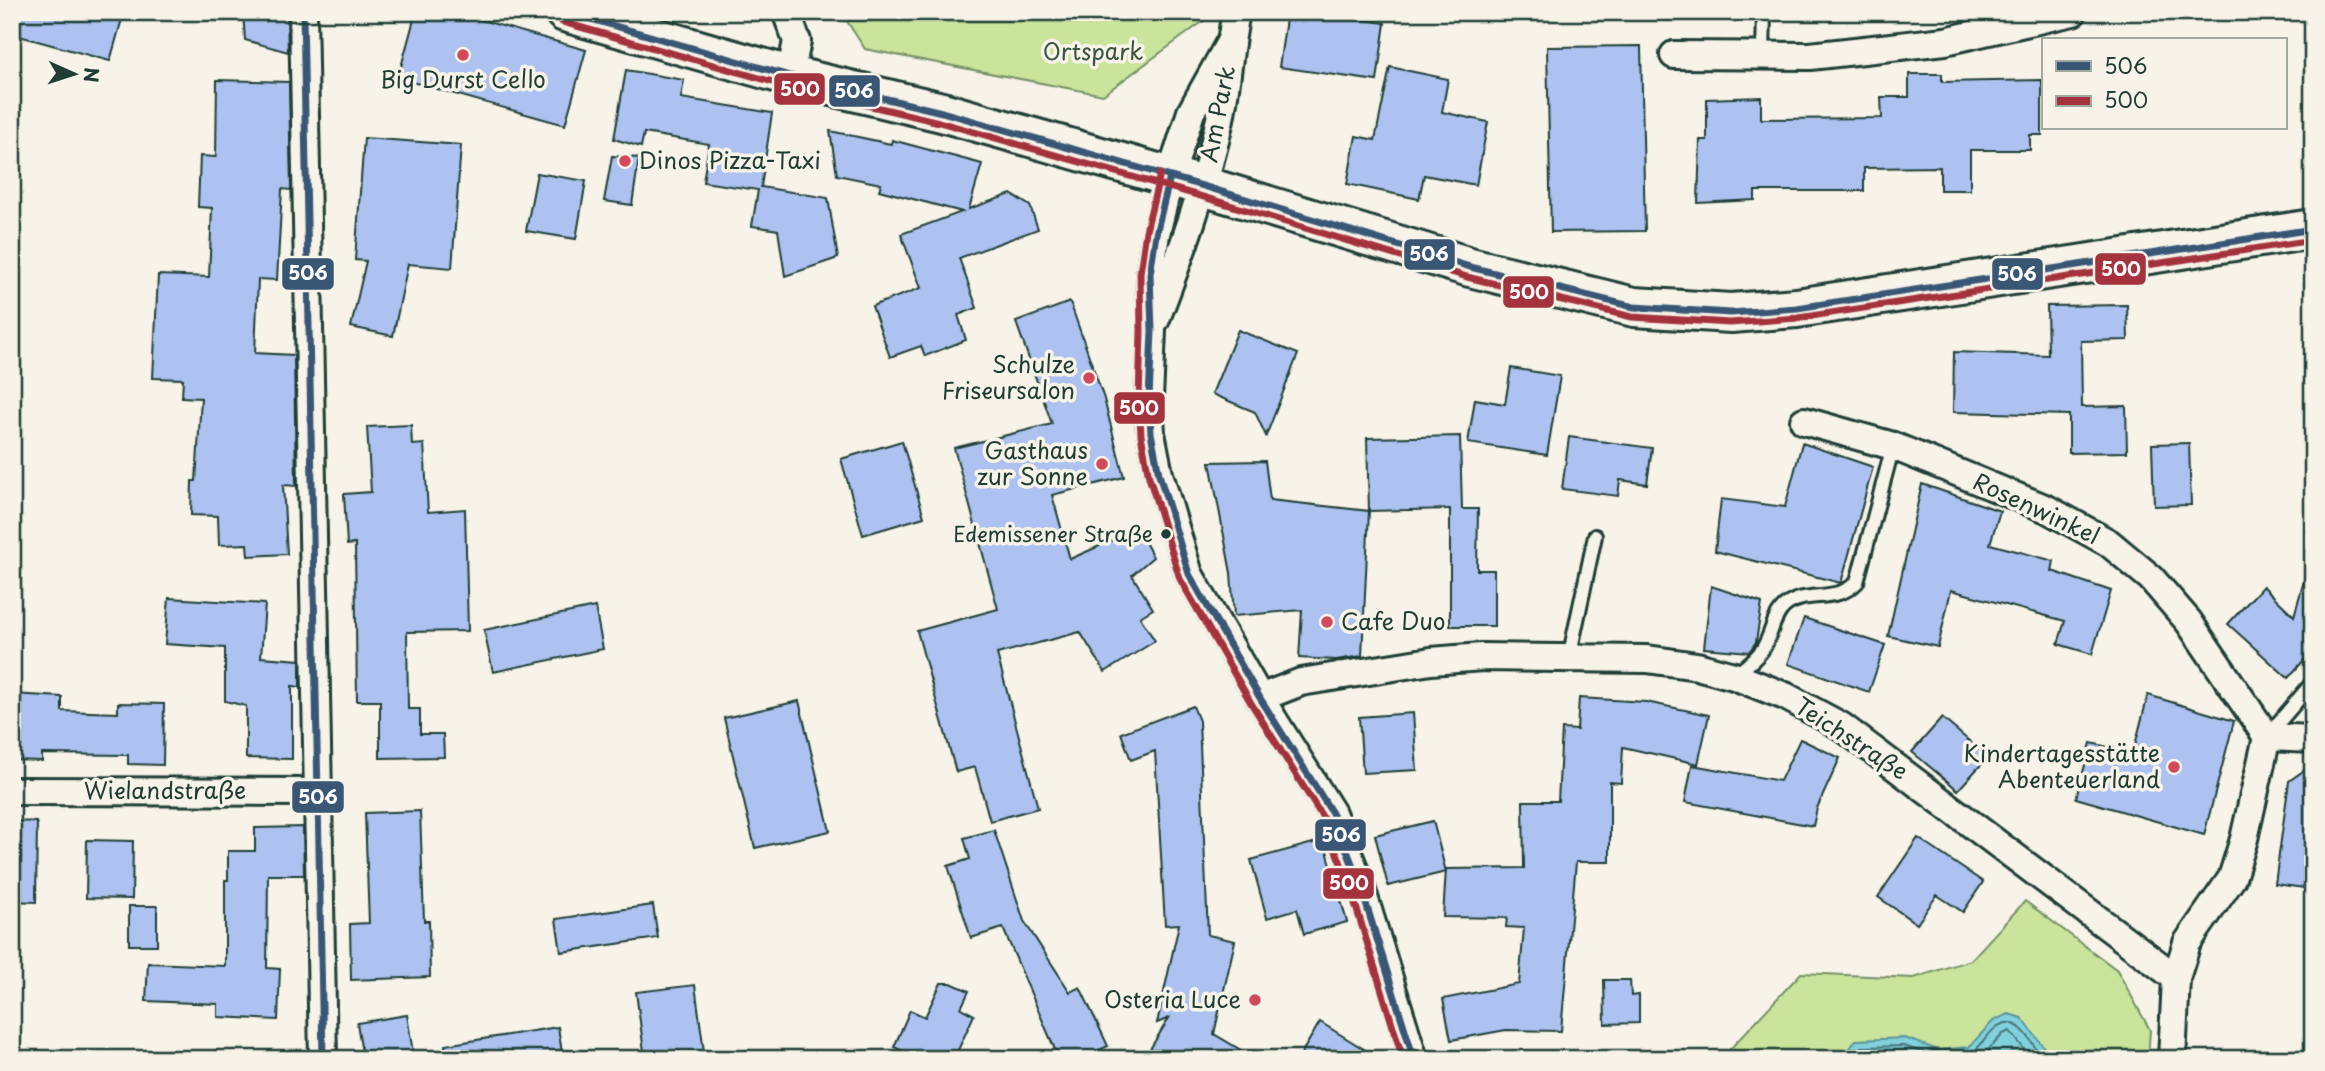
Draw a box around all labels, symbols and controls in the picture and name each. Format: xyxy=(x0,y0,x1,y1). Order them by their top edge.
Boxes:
park label: Ortspark xyxy=(1043,33,1143,68)
north arrow xyxy=(38,38,108,108)
legend xyxy=(2042,38,2286,130)
marker: Big Durst Cello xyxy=(455,47,471,63)
text: 506 xyxy=(2104,49,2147,81)
place label: Big Durst Cello xyxy=(380,61,546,96)
street label: Am Park xyxy=(1190,62,1243,165)
text: N xyxy=(78,67,106,83)
line badge: 500 xyxy=(773,72,826,106)
text: 500 xyxy=(780,74,820,102)
line badge: 506 xyxy=(828,74,881,108)
text: 506 xyxy=(834,76,874,104)
text: 500 xyxy=(2104,83,2148,115)
place label: Dinos Pizza-Taxi xyxy=(639,142,821,177)
marker: Dinos Pizza-Taxi xyxy=(617,153,633,169)
line badge: 506 xyxy=(1403,238,1456,271)
text: 506 xyxy=(1409,239,1449,267)
line badge: 500 xyxy=(2094,252,2147,286)
text: 500 xyxy=(2101,254,2141,282)
line badge: 506 xyxy=(281,257,335,291)
line badge: 506 xyxy=(1991,257,2044,291)
text: 506 xyxy=(288,258,328,286)
text: 506 xyxy=(1997,259,2037,287)
line badge: 500 xyxy=(1502,275,1555,309)
text: 500 xyxy=(1509,277,1549,305)
place label: Schulze Friseursalon xyxy=(942,346,1075,407)
marker: Schulze Friseursalon xyxy=(1081,370,1097,386)
line badge: 500 xyxy=(1113,391,1166,425)
text: 500 xyxy=(1119,393,1159,421)
place label: Gasthaus zur Sonne xyxy=(977,432,1088,493)
marker: Gasthaus zur Sonne xyxy=(1094,456,1110,472)
street label: Rosenwinkel xyxy=(1968,463,2106,552)
place label: Edemissener Straße xyxy=(953,517,1153,549)
marker: Edemissener Straße xyxy=(1159,527,1173,541)
place label: Cafe Duo xyxy=(1341,603,1446,638)
marker: Cafe Duo xyxy=(1319,614,1335,630)
street label: Teichstraße xyxy=(1788,688,1916,788)
place label: Kindertagesstätte Abenteuerland xyxy=(1963,735,2160,796)
marker: Kindertagesstätte Abenteuerland xyxy=(2166,759,2182,775)
street label: Wielandstraße xyxy=(84,772,246,807)
line badge: 506 xyxy=(291,780,345,814)
text: 506 xyxy=(298,782,338,810)
line badge: 506 xyxy=(1314,818,1367,852)
text: 506 xyxy=(1321,820,1361,848)
line badge: 500 xyxy=(1322,867,1375,900)
text: 500 xyxy=(1329,868,1369,896)
place label: Osteria Luce xyxy=(1104,981,1241,1016)
marker: Osteria Luce xyxy=(1247,992,1263,1008)

